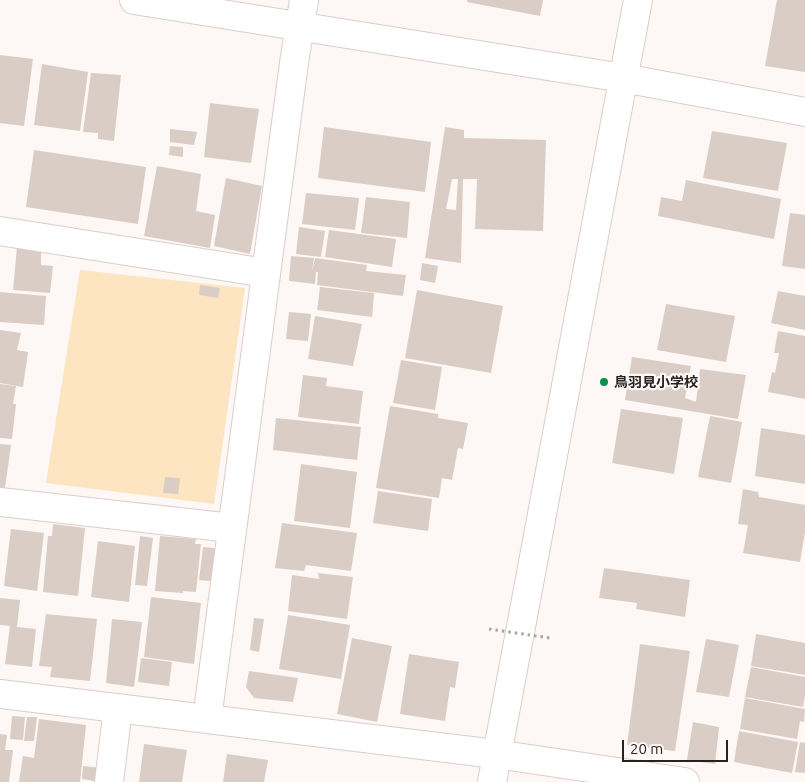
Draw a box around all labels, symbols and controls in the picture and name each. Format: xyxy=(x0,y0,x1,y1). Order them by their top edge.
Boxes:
place label: 鳥羽見小学校 xyxy=(614,374,698,390)
marker: 鳥羽見小学校 xyxy=(598,376,610,388)
scale bar xyxy=(625,730,731,762)
text: 20 m xyxy=(630,740,663,757)

